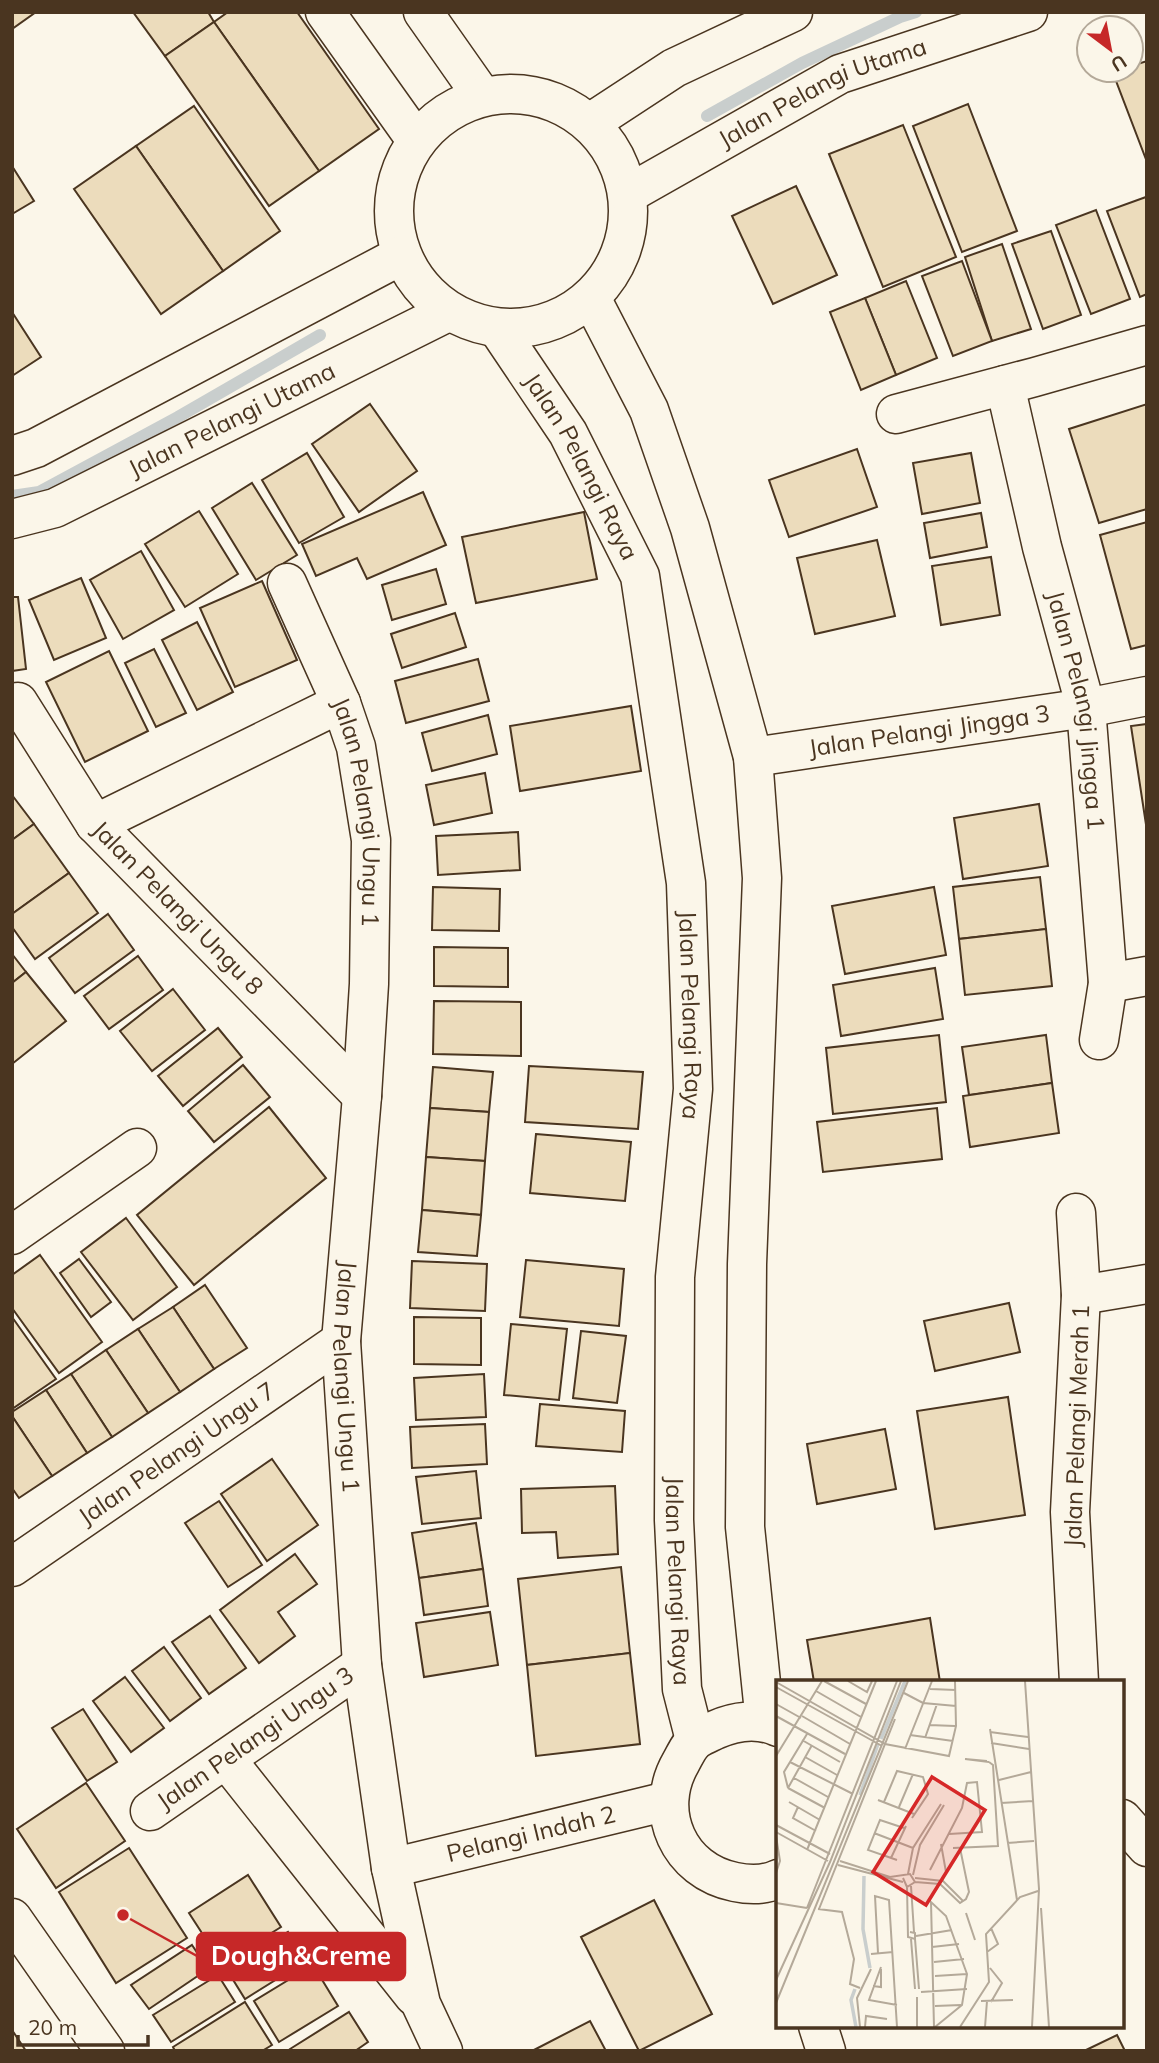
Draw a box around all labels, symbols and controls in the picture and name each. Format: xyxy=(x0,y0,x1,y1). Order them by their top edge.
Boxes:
north arrow xyxy=(1075,14,1145,84)
street label: Jalan Pelangi Utama xyxy=(713,31,930,154)
text: U xyxy=(1107,50,1131,77)
street label: Jalan Pelangi Utama xyxy=(123,355,340,483)
street label: Jalan Pelangi Raya xyxy=(518,367,645,565)
street label: Jalan Pelangi Jingga 1 xyxy=(1041,587,1112,831)
street label: Jalan Pelangi Ungu 1 xyxy=(326,692,387,927)
street label: Jalan Pelangi Jingga 3 xyxy=(806,698,1052,763)
street label: Jalan Pelangi Ungu 8 xyxy=(86,814,270,1001)
street label: Jalan Pelangi Raya xyxy=(673,910,709,1121)
street label: Jalan Pelangi Ungu 1 xyxy=(327,1260,367,1493)
street label: Jalan Pelangi Merah 1 xyxy=(1057,1304,1095,1548)
street label: Jalan Pelangi Ungu 7 xyxy=(72,1375,280,1531)
street label: Jalan Pelangi Raya xyxy=(660,1476,698,1686)
street label: Jalan Pelangi Ungu 3 xyxy=(151,1659,359,1816)
inset map xyxy=(776,1680,1124,2028)
street label: Pelangi Indah 2 xyxy=(443,1798,618,1868)
callout: Dough&Creme xyxy=(197,1933,405,1980)
text: Dough&Creme xyxy=(211,1939,391,1972)
scale bar xyxy=(18,2004,147,2048)
text: 20 m xyxy=(28,2014,77,2040)

